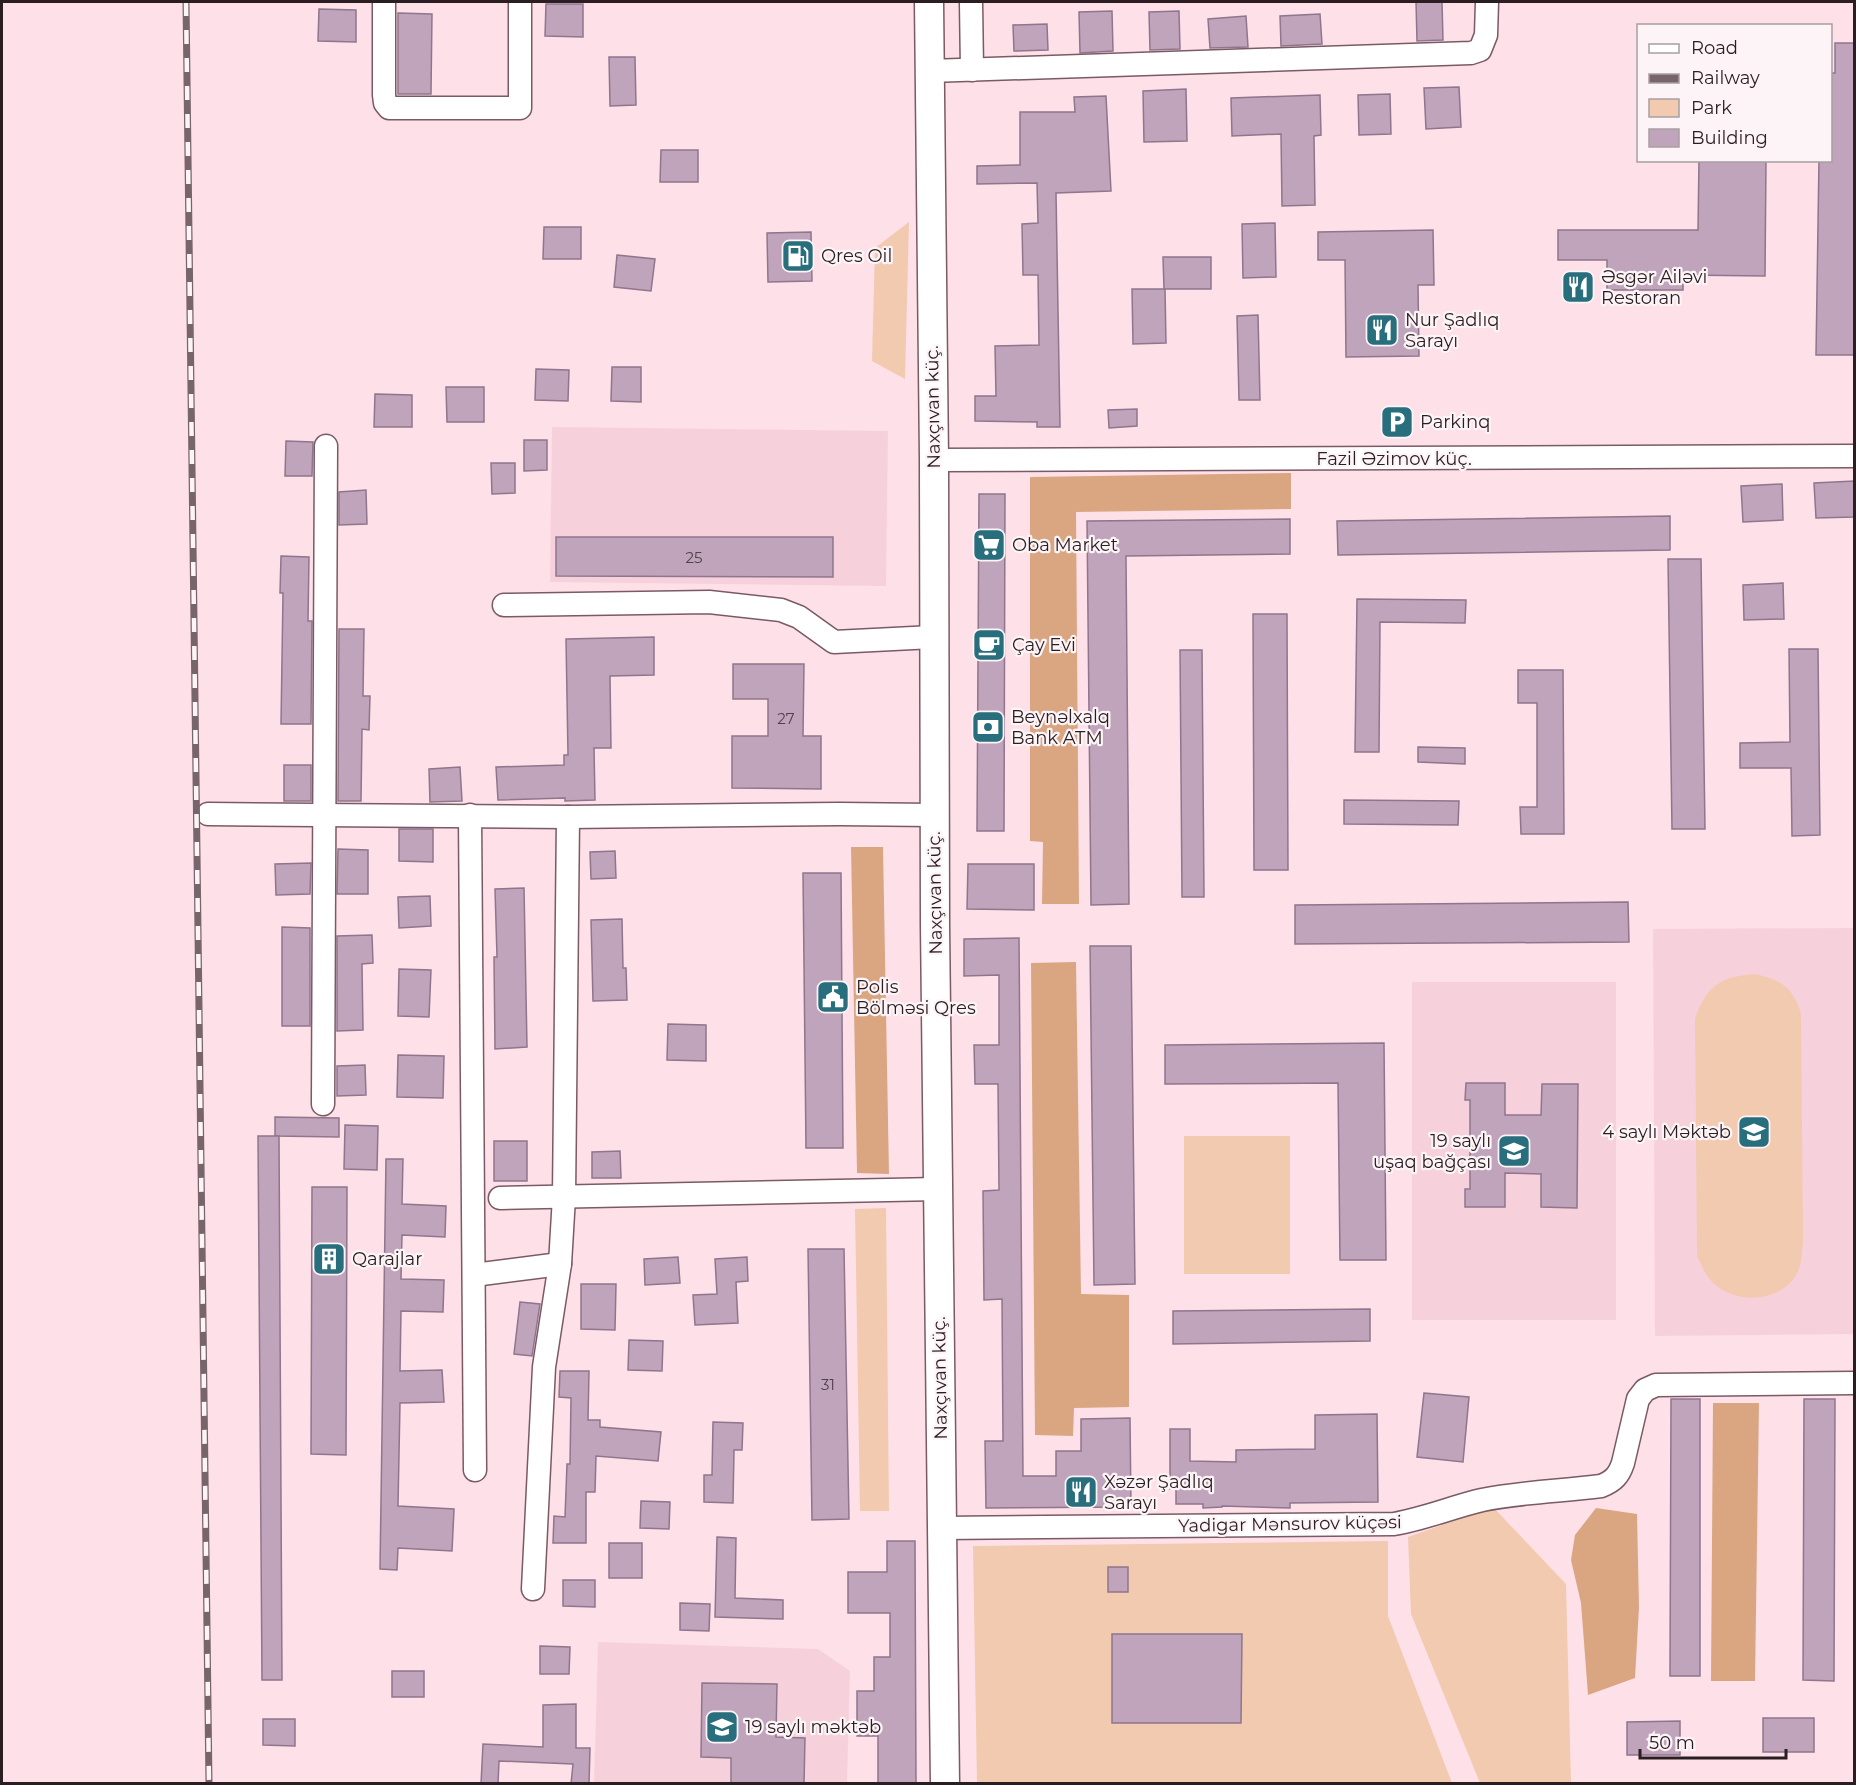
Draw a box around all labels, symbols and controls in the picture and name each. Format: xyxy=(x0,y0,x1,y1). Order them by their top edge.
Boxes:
legend xyxy=(1637,24,1832,162)
text: Road xyxy=(1691,37,1738,59)
text: Railway xyxy=(1691,67,1760,89)
text: Park xyxy=(1691,97,1732,119)
text: Building xyxy=(1691,127,1768,149)
fuel station icon: Qres Oil xyxy=(780,238,816,274)
place label: Qres Oil xyxy=(821,245,892,267)
place label: Əsgər Ailəvi Restoran xyxy=(1601,266,1707,309)
restaurant icon: Əsgər Ailəvi Restoran xyxy=(1560,269,1596,305)
place label: Nur Şadlıq Sarayı xyxy=(1405,309,1499,352)
restaurant icon: Nur Şadlıq Sarayı xyxy=(1364,312,1400,348)
street label: Naxçıvan küç. xyxy=(921,345,945,469)
parking icon: Parkinq xyxy=(1379,404,1415,440)
place label: Parkinq xyxy=(1420,411,1490,433)
street label: Fazil Əzimov küç. xyxy=(1316,448,1472,470)
supermarket icon: Oba Market xyxy=(971,527,1007,563)
place label: Oba Market xyxy=(1012,534,1118,556)
house number: 25 xyxy=(685,548,703,567)
cafe icon: Çay Evi xyxy=(971,627,1007,663)
place label: Çay Evi xyxy=(1012,634,1076,656)
place label: Beynəlxalq Bank ATM xyxy=(1011,706,1110,749)
house number: 27 xyxy=(777,709,795,728)
bank icon: Beynəlxalq Bank ATM xyxy=(970,709,1006,745)
street label: Naxçıvan küç. xyxy=(923,831,947,955)
place label: Polis Bölməsi Qres xyxy=(856,976,976,1019)
public building icon: Polis Bölməsi Qres xyxy=(815,979,851,1015)
school or university icon: 4 saylı Məktəb xyxy=(1736,1114,1772,1150)
place label: 4 saylı Məktəb xyxy=(1602,1121,1731,1143)
place label: 19 saylı uşaq bağçası xyxy=(1373,1130,1491,1173)
school or university icon: 19 saylı uşaq bağçası xyxy=(1496,1133,1532,1169)
building icon: Qarajlar xyxy=(311,1241,347,1277)
place label: Qarajlar xyxy=(352,1248,422,1270)
street label: Naxçıvan küç. xyxy=(928,1316,952,1440)
house number: 31 xyxy=(821,1375,835,1394)
place label: Xəzər Şadlıq Sarayı xyxy=(1104,1471,1214,1514)
restaurant icon: Xəzər Şadlıq Sarayı xyxy=(1063,1474,1099,1510)
street label: Yadigar Mənsurov küçəsi xyxy=(1178,1511,1402,1537)
school or university icon: 19 saylı məktəb xyxy=(704,1709,740,1745)
place label: 19 saylı məktəb xyxy=(745,1716,881,1738)
scale bar xyxy=(1640,1722,1786,1760)
text: 50 m xyxy=(1649,1732,1695,1754)

